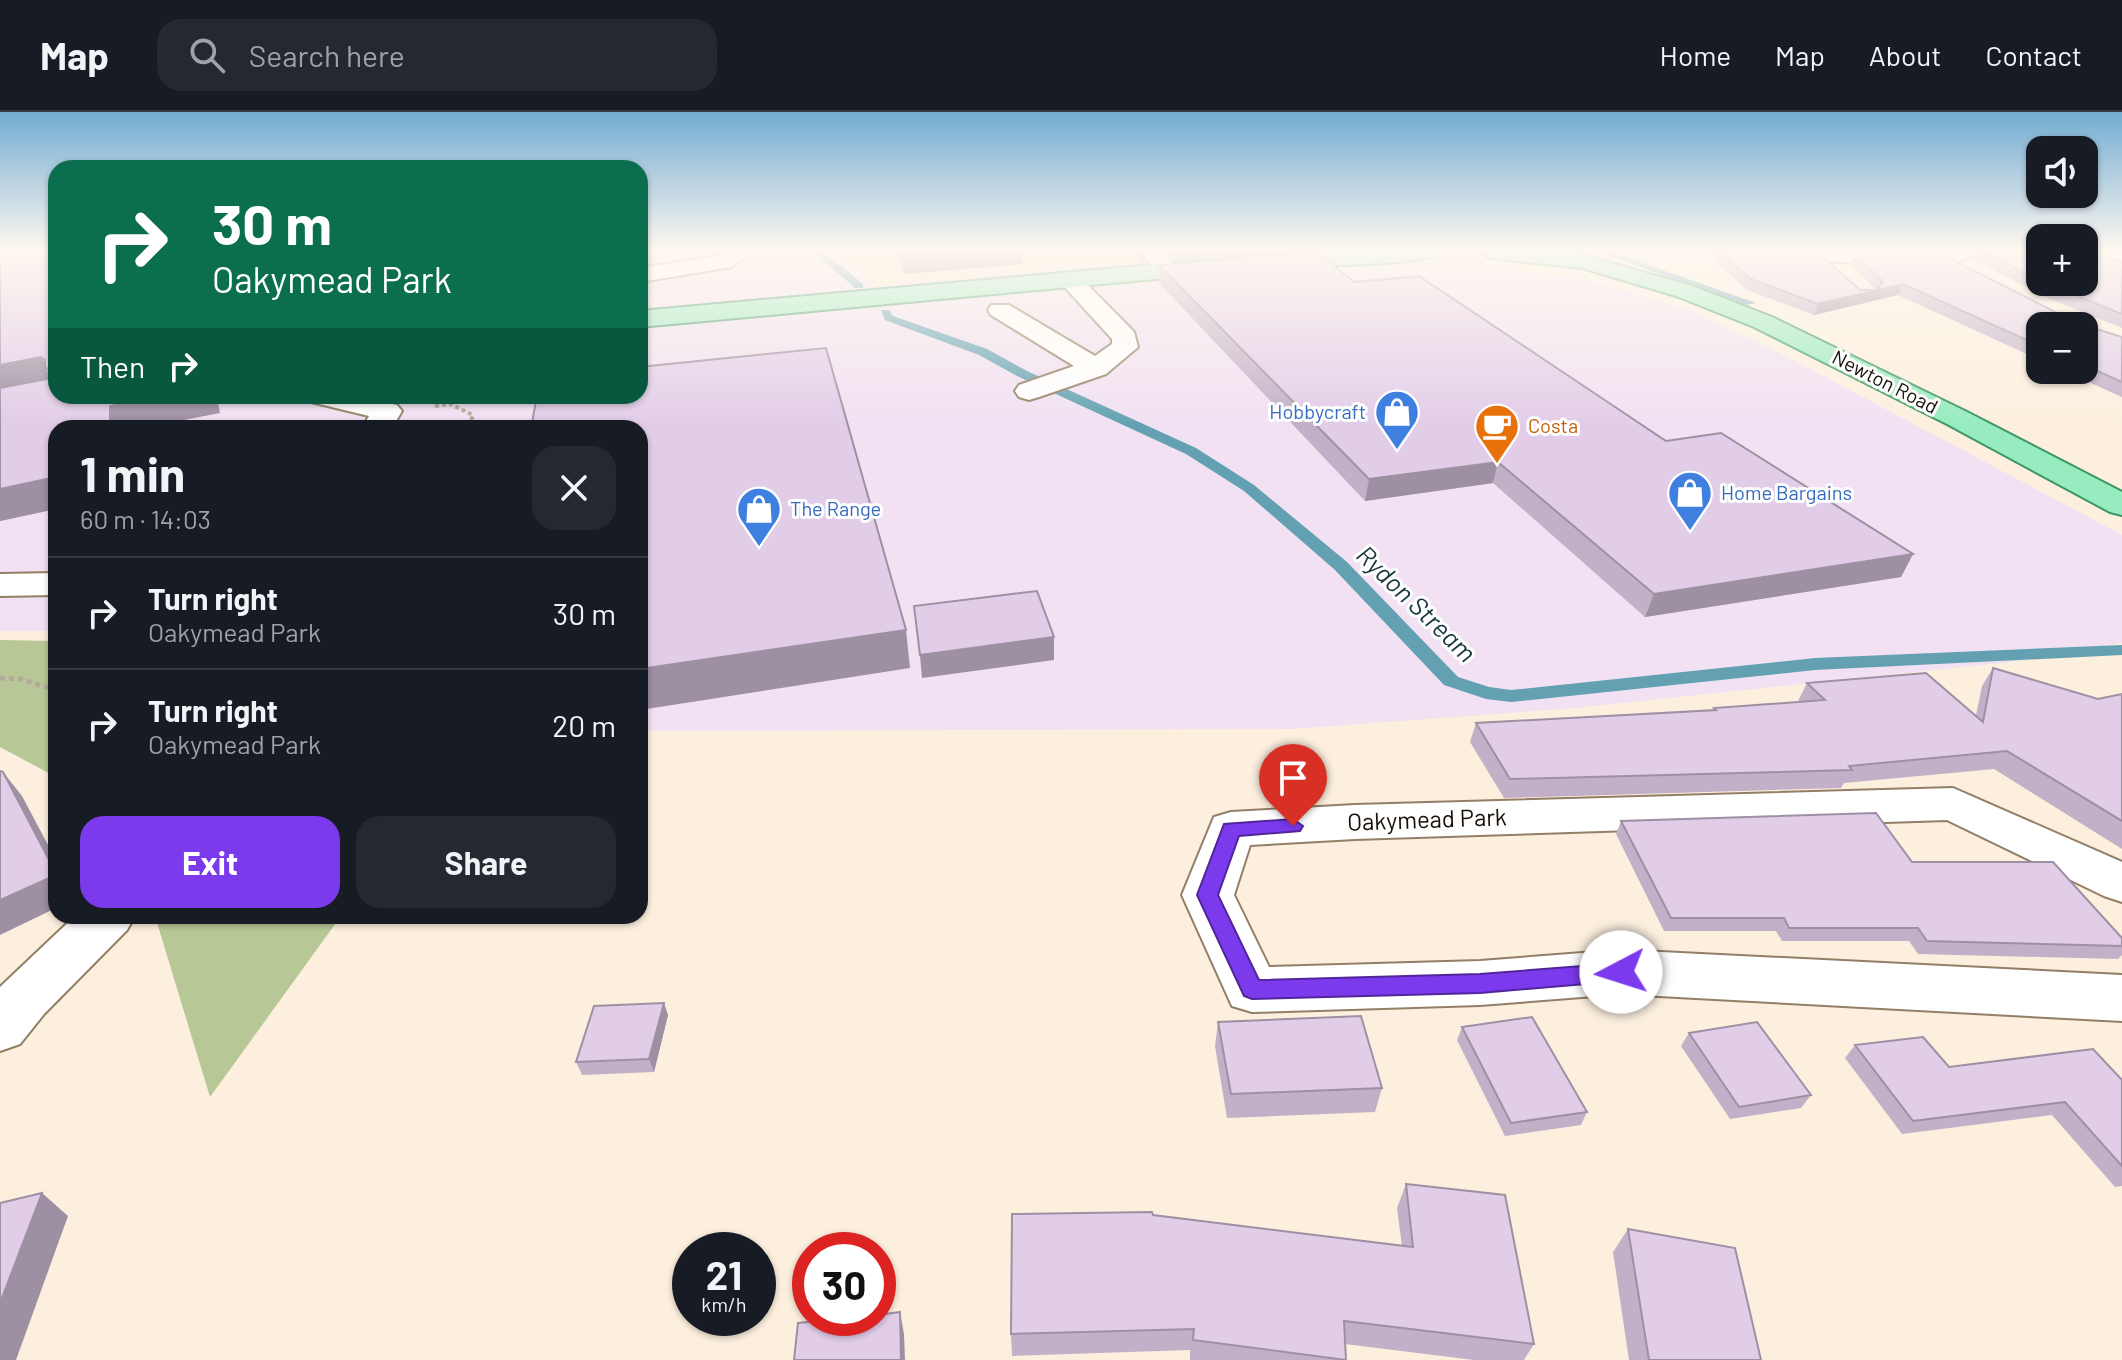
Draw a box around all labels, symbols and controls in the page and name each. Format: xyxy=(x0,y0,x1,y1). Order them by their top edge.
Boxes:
search box xyxy=(157,19,717,91)
text: Map xyxy=(40,32,109,78)
icon: search xyxy=(185,33,229,77)
text: Search here xyxy=(249,37,405,73)
text: Home xyxy=(1660,38,1731,72)
text: Map xyxy=(1775,38,1825,72)
text: About xyxy=(1869,38,1941,72)
text: Contact xyxy=(1985,38,2082,72)
map controls xyxy=(2026,136,2098,384)
button: sound xyxy=(2026,136,2098,208)
text: 30 m xyxy=(212,189,332,256)
icon: right xyxy=(80,192,184,296)
button: + xyxy=(2026,224,2098,296)
text: Oakymead Park xyxy=(212,257,452,300)
button: − xyxy=(2026,312,2098,384)
icon: right xyxy=(161,344,205,388)
street label: Newton Road xyxy=(1829,344,1942,418)
text: Then xyxy=(80,348,145,384)
shop icon: Hobbycraft xyxy=(1373,388,1421,451)
place label: Hobbycraft xyxy=(1269,399,1366,423)
cafe icon: Costa xyxy=(1473,402,1521,465)
place label: Costa xyxy=(1528,413,1578,437)
text: 1 min xyxy=(80,444,185,502)
button: close xyxy=(532,446,616,530)
shop icon: Home Bargains xyxy=(1666,469,1714,532)
place label: Home Bargains xyxy=(1721,480,1852,504)
shop icon: The Range xyxy=(735,485,783,548)
place label: The Range xyxy=(790,496,881,520)
text: 60 m · 14:03 xyxy=(80,503,211,534)
water label: Rydon Stream xyxy=(1351,538,1483,667)
text: Turn right xyxy=(148,580,278,616)
icon: right xyxy=(80,591,124,635)
text: 30 m xyxy=(553,595,616,631)
text: Oakymead Park xyxy=(148,616,321,647)
text: Turn right xyxy=(148,692,278,728)
icon: right xyxy=(80,703,124,747)
text: 20 m xyxy=(552,707,616,743)
text: Oakymead Park xyxy=(148,728,321,759)
pin xyxy=(1259,744,1327,826)
icon: arrive xyxy=(1271,756,1315,800)
street label: Oakymead Park xyxy=(1347,801,1507,836)
button: Exit xyxy=(80,816,340,908)
button: Share xyxy=(356,816,616,908)
position arrow xyxy=(1579,930,1663,1014)
speed limit sign: 30 xyxy=(792,1232,896,1336)
text: 21 xyxy=(706,1250,742,1298)
text: km/h xyxy=(701,1292,747,1316)

